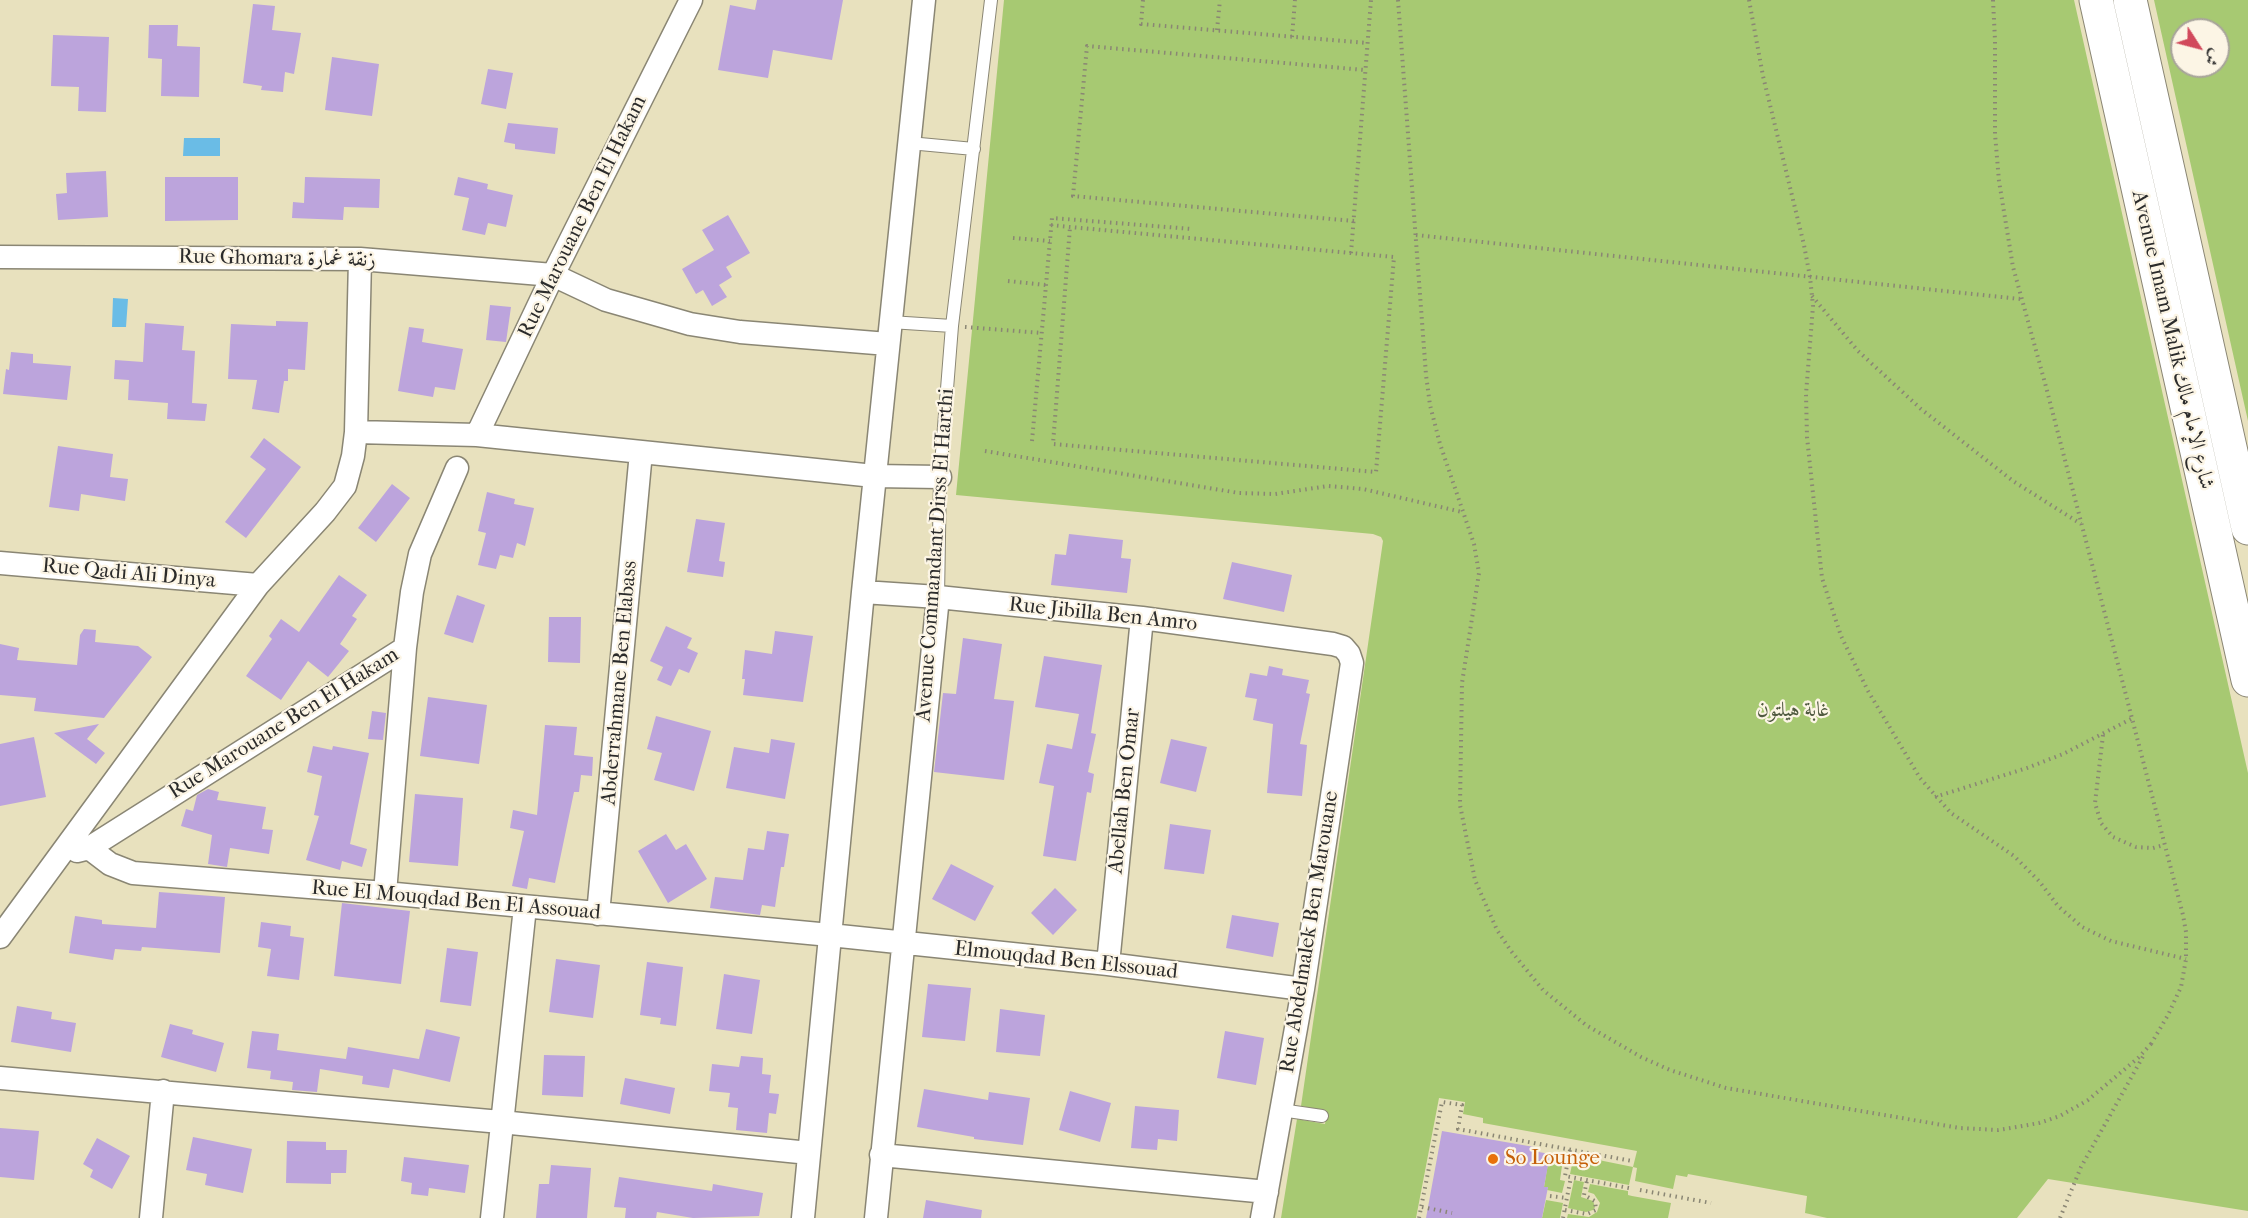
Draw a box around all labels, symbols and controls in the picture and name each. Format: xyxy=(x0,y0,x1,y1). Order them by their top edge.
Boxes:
north arrow xyxy=(2170,18,2230,78)
text: ش xyxy=(2201,46,2226,70)
street label: Rue Marouane Ben El Hakam xyxy=(513,92,653,342)
street label: Avenue Imam Malik شارع الإمام مالك xyxy=(2125,188,2219,492)
street label: Rue Ghomara زنقة غمارة xyxy=(178,245,376,273)
street label: Avenue Commandant Dirss El Harthi xyxy=(912,388,960,722)
street label: Rue Qadi Ali Dinya xyxy=(41,554,217,594)
street label: Abderrahmane Ben Elabass xyxy=(597,560,643,806)
street label: Rue Jibilla Ben Amro xyxy=(1007,593,1199,637)
street label: Rue Marouane Ben El Hakam xyxy=(164,643,404,805)
park label: غابة هيلتون xyxy=(1757,698,1829,724)
street label: Abellah Ben Omar xyxy=(1104,707,1146,875)
street label: Rue Abdelmalek Ben Marouane xyxy=(1275,789,1345,1075)
street label: Rue El Mouqdad Ben El Assouad xyxy=(310,876,602,926)
street label: Elmouqdad Ben Elssouad xyxy=(953,937,1179,985)
place label: So Lounge xyxy=(1505,1146,1600,1172)
marker: So Lounge xyxy=(1486,1152,1500,1166)

